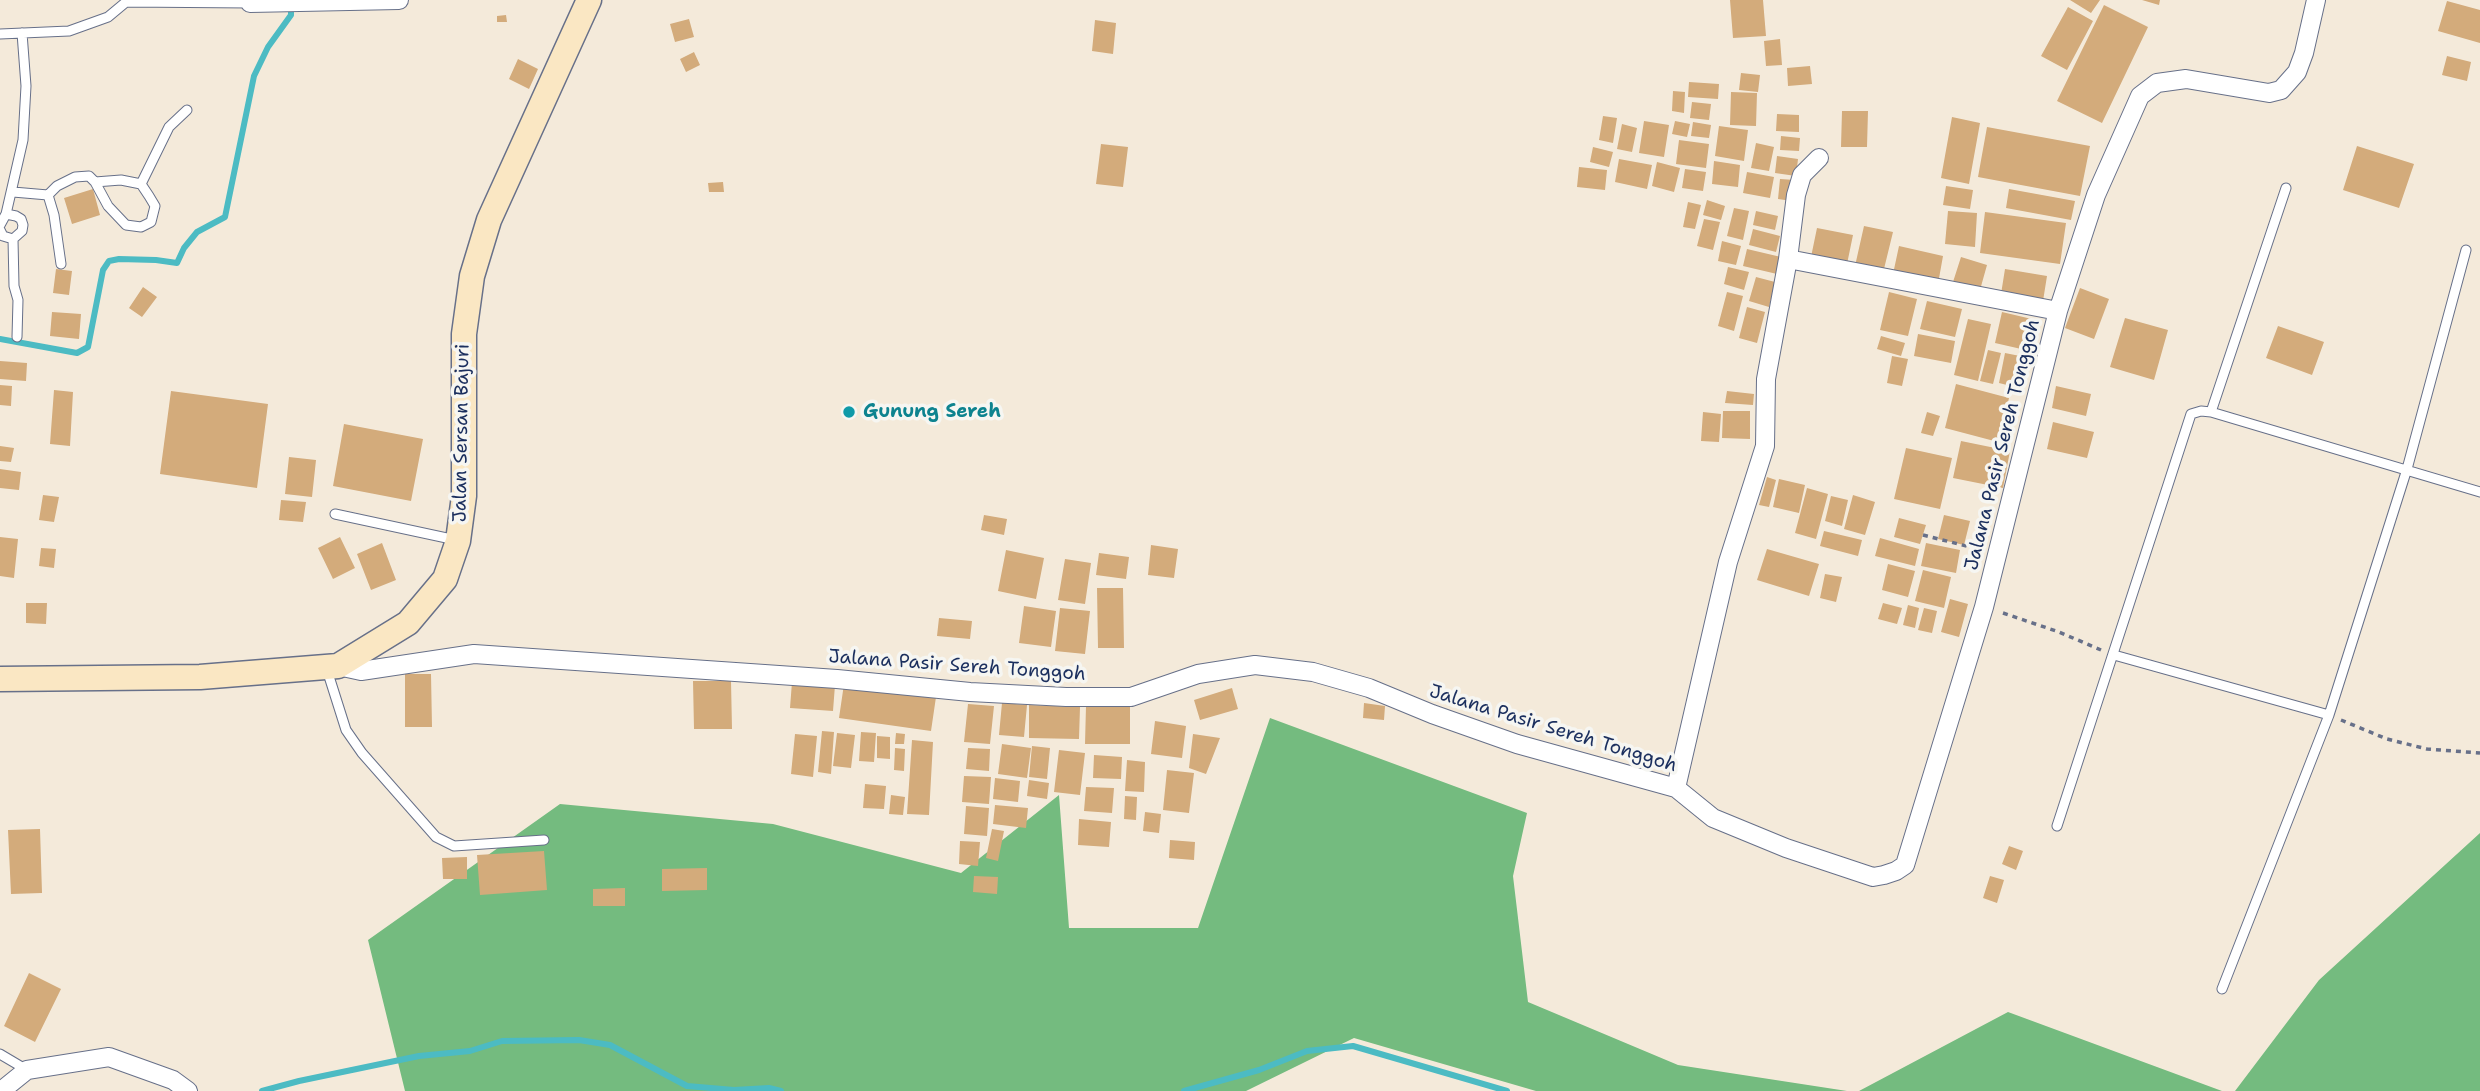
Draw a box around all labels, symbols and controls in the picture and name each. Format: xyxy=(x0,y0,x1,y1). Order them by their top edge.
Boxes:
street label: Jalana Pasir Sereh Tonggoh xyxy=(1961,317,2045,573)
street label: Jalan Sersan Bajuri xyxy=(449,343,475,523)
place label: Gunung Sereh xyxy=(863,401,1001,423)
marker: Gunung Sereh xyxy=(841,404,857,420)
street label: Jalana Pasir Sereh Tonggoh xyxy=(828,646,1086,686)
street label: Jalana Pasir Sereh Tonggoh xyxy=(1426,680,1680,778)

